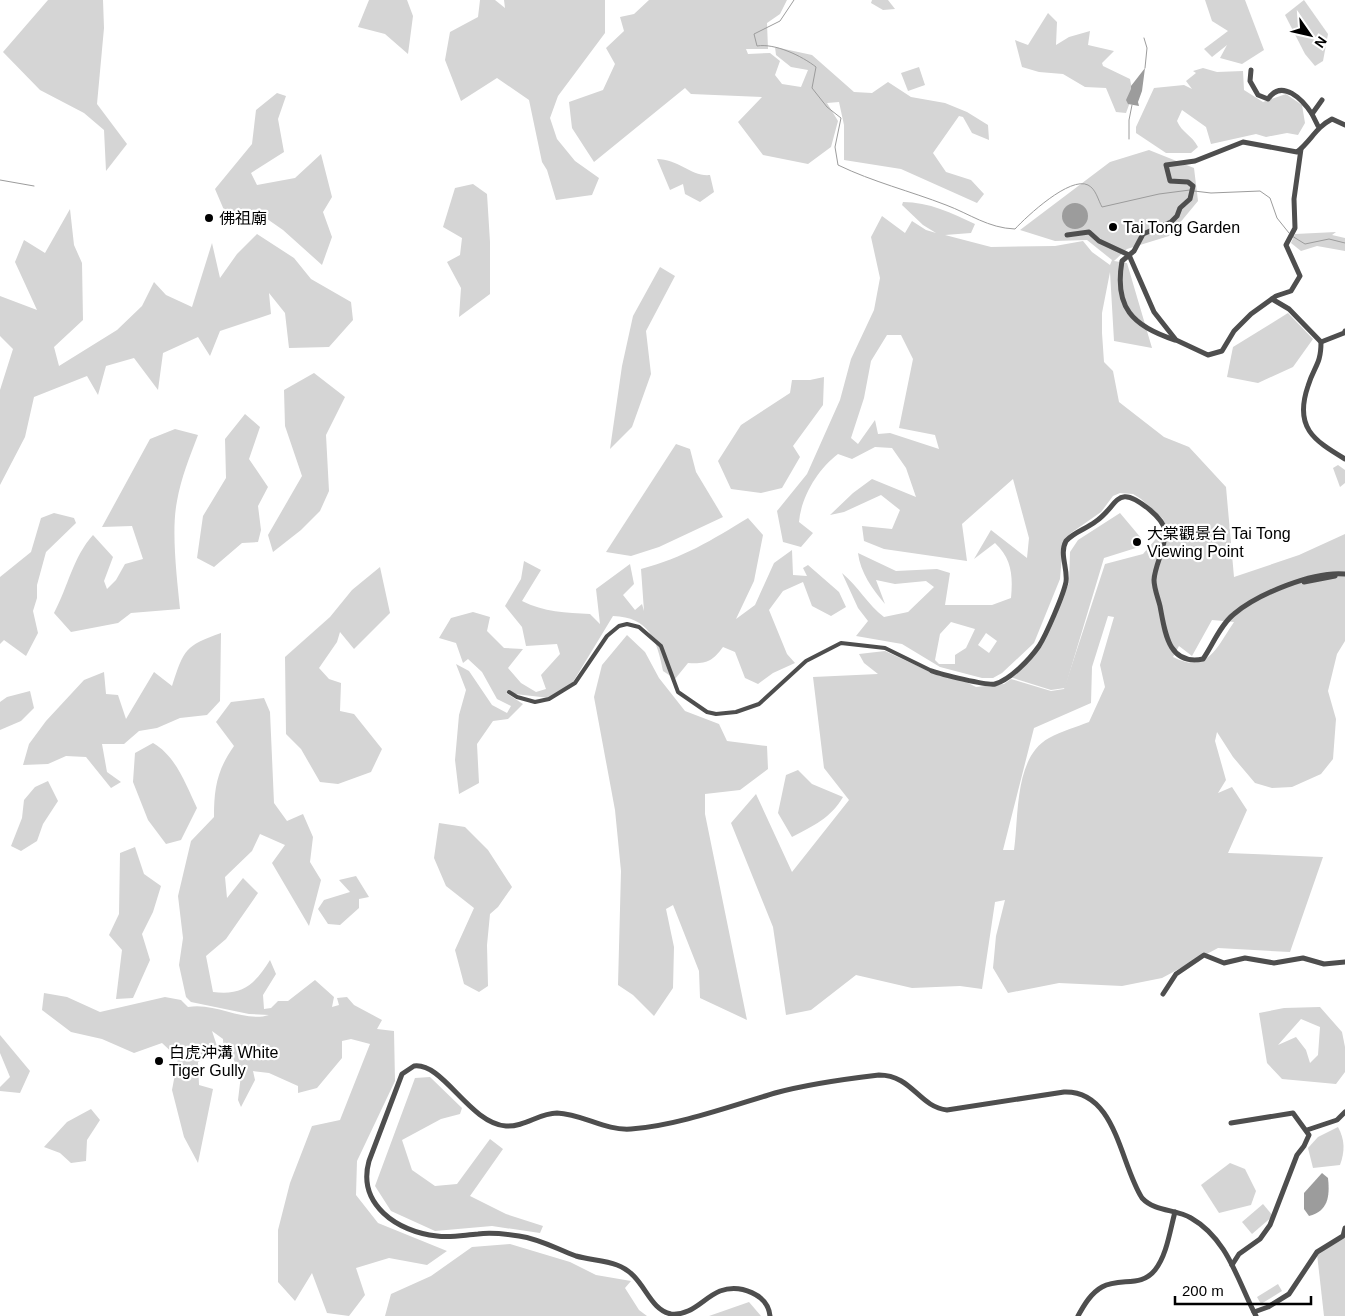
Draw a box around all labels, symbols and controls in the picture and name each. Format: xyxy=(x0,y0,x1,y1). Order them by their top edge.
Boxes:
north arrow xyxy=(1285,10,1335,60)
text: N xyxy=(1311,34,1330,51)
place label: 佛祖廟 xyxy=(219,210,267,227)
marker: 佛祖廟 xyxy=(203,212,215,224)
place label: Tai Tong Garden xyxy=(1123,219,1240,236)
marker: Tai Tong Garden xyxy=(1107,221,1119,233)
place label: 大棠觀景台 Tai Tong Viewing Point xyxy=(1147,525,1291,560)
marker: 大棠觀景台 Tai Tong Viewing Point xyxy=(1131,536,1143,548)
place label: 白虎沖溝 White Tiger Gully xyxy=(169,1044,278,1079)
marker: 白虎沖溝 White Tiger Gully xyxy=(153,1055,165,1067)
scale bar xyxy=(1175,1274,1311,1306)
text: 200 m xyxy=(1182,1282,1224,1299)

